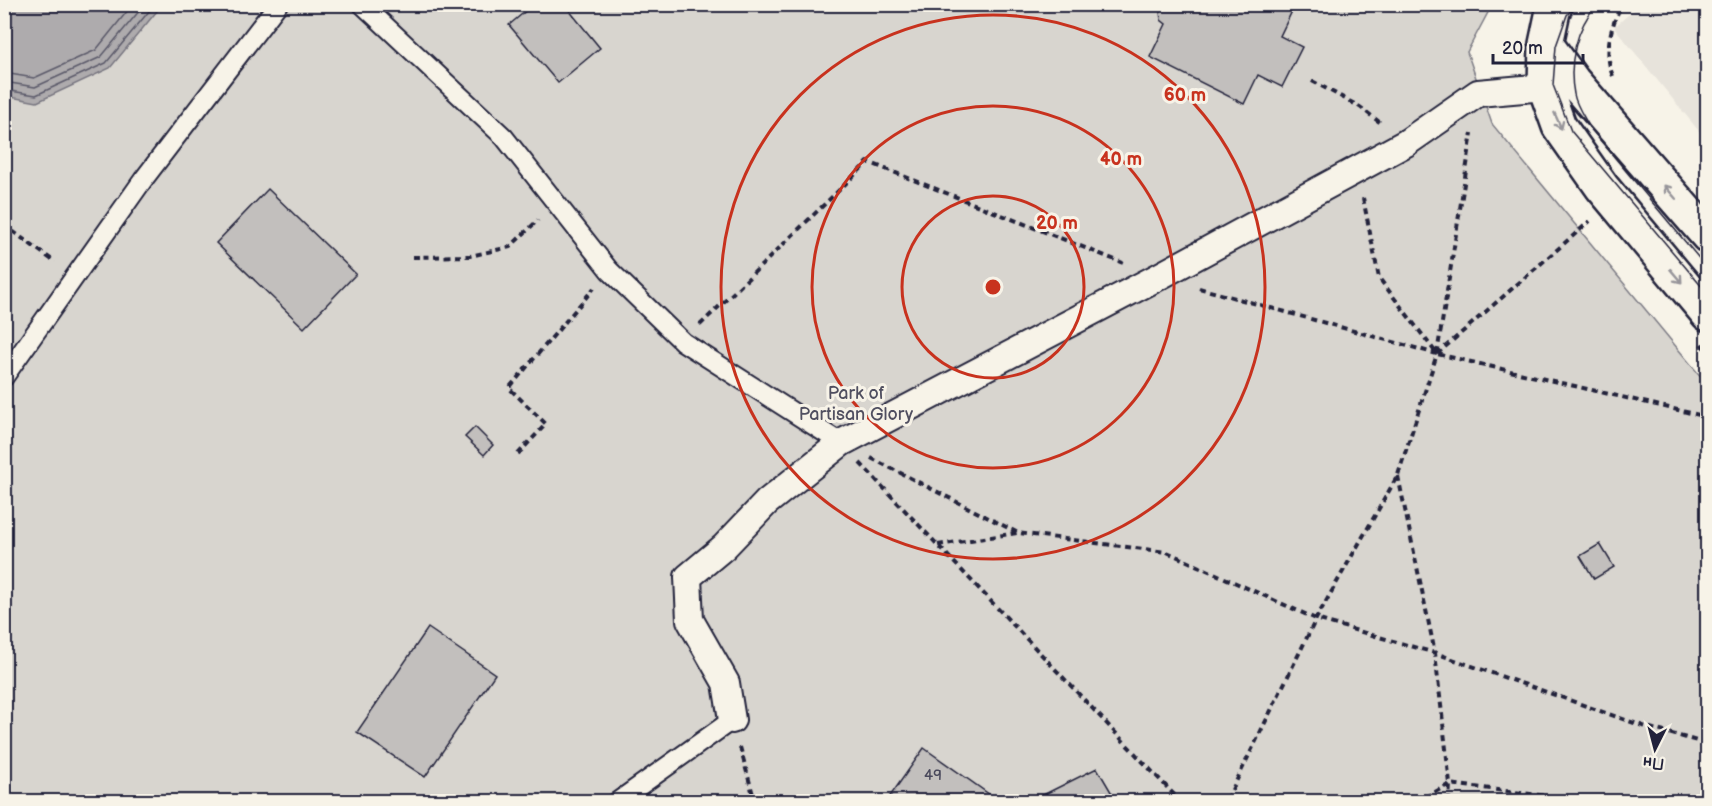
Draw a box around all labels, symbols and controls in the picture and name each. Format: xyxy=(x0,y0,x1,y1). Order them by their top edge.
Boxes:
scale bar xyxy=(1493,27,1583,65)
text: 20 m xyxy=(1502,38,1543,59)
text: 60 m xyxy=(1164,85,1206,106)
one-way arrow xyxy=(1553,111,1564,129)
text: 40 m xyxy=(1100,149,1142,170)
one-way arrow xyxy=(1663,184,1676,200)
text: 20 m xyxy=(1036,213,1078,234)
one-way arrow xyxy=(1669,267,1682,283)
centre of rings xyxy=(983,277,1003,297)
park label: Park of Partisan Glory xyxy=(799,383,914,425)
north arrow xyxy=(1625,719,1685,779)
text: Пн xyxy=(1642,752,1665,773)
house number: 49 xyxy=(924,766,942,785)

